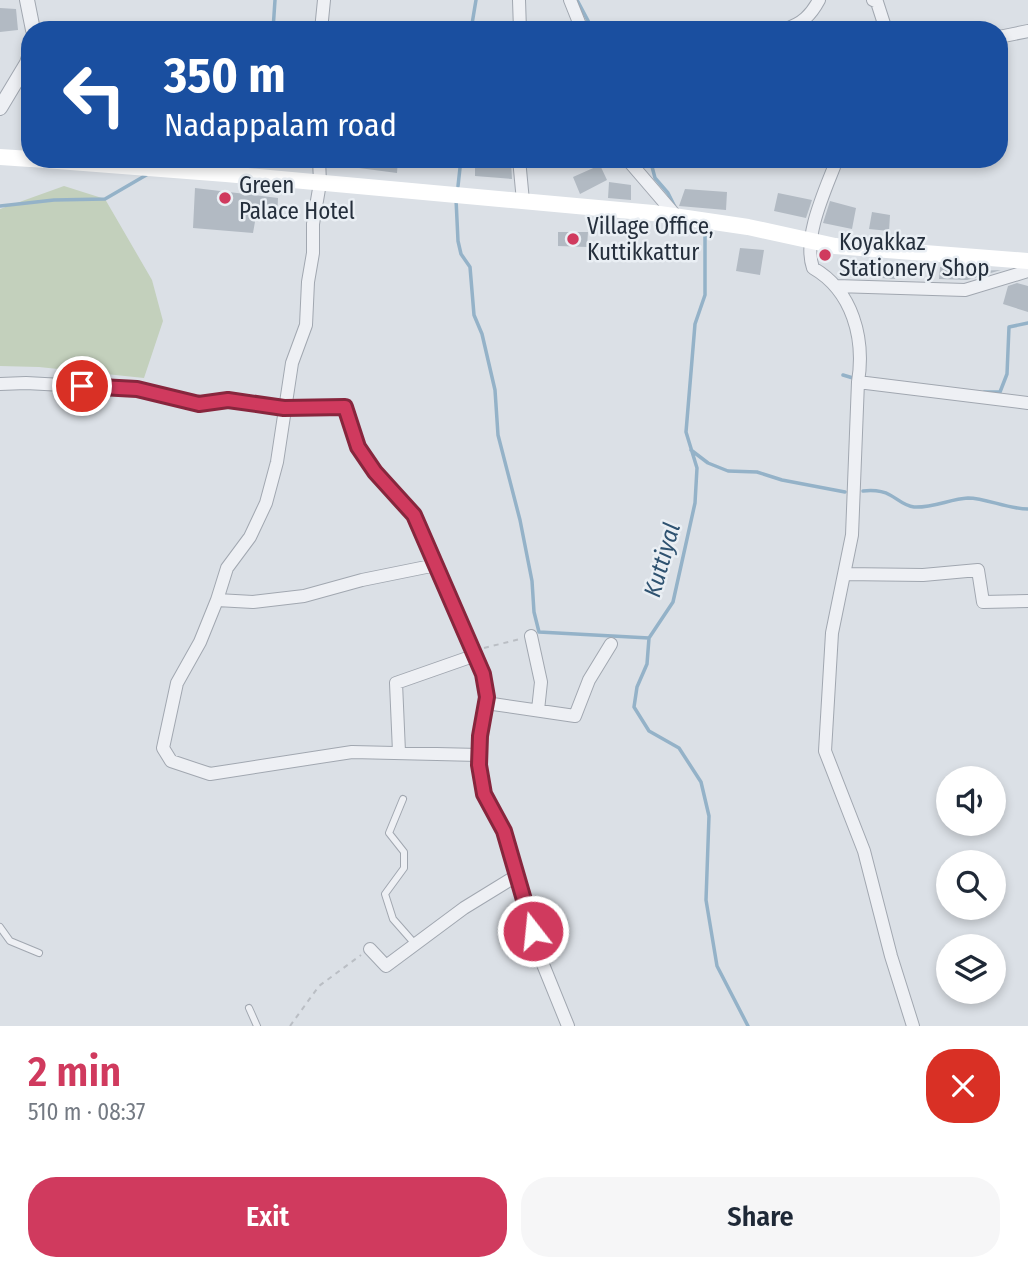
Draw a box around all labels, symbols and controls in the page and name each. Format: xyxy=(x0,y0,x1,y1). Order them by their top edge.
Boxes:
text: 350 m xyxy=(164,46,286,105)
icon: left xyxy=(49,49,140,140)
text: Nadappalam road xyxy=(164,106,397,144)
place label: Green Palace Hotel xyxy=(239,171,355,225)
marker: Green Palace Hotel xyxy=(217,190,233,206)
place label: Village Office, Kuttikkattur xyxy=(587,212,714,266)
place label: Koyakkaz Stationery Shop xyxy=(839,228,990,282)
marker: Village Office, Kuttikkattur xyxy=(565,231,581,247)
marker: Koyakkaz Stationery Shop xyxy=(817,247,833,263)
pin xyxy=(52,356,112,416)
icon: arrive xyxy=(63,367,101,405)
water label: Kuttiyal xyxy=(638,520,686,600)
map controls xyxy=(936,766,1006,1004)
button: sound xyxy=(936,766,1006,836)
button: search xyxy=(936,850,1006,920)
position arrow xyxy=(496,894,570,968)
button: layers xyxy=(936,934,1006,1004)
text: 2 min xyxy=(28,1047,121,1097)
button: close xyxy=(926,1049,1000,1123)
text: 510 m · 08:37 xyxy=(28,1098,145,1126)
button: Exit xyxy=(28,1177,507,1257)
button: Share xyxy=(521,1177,1000,1257)

